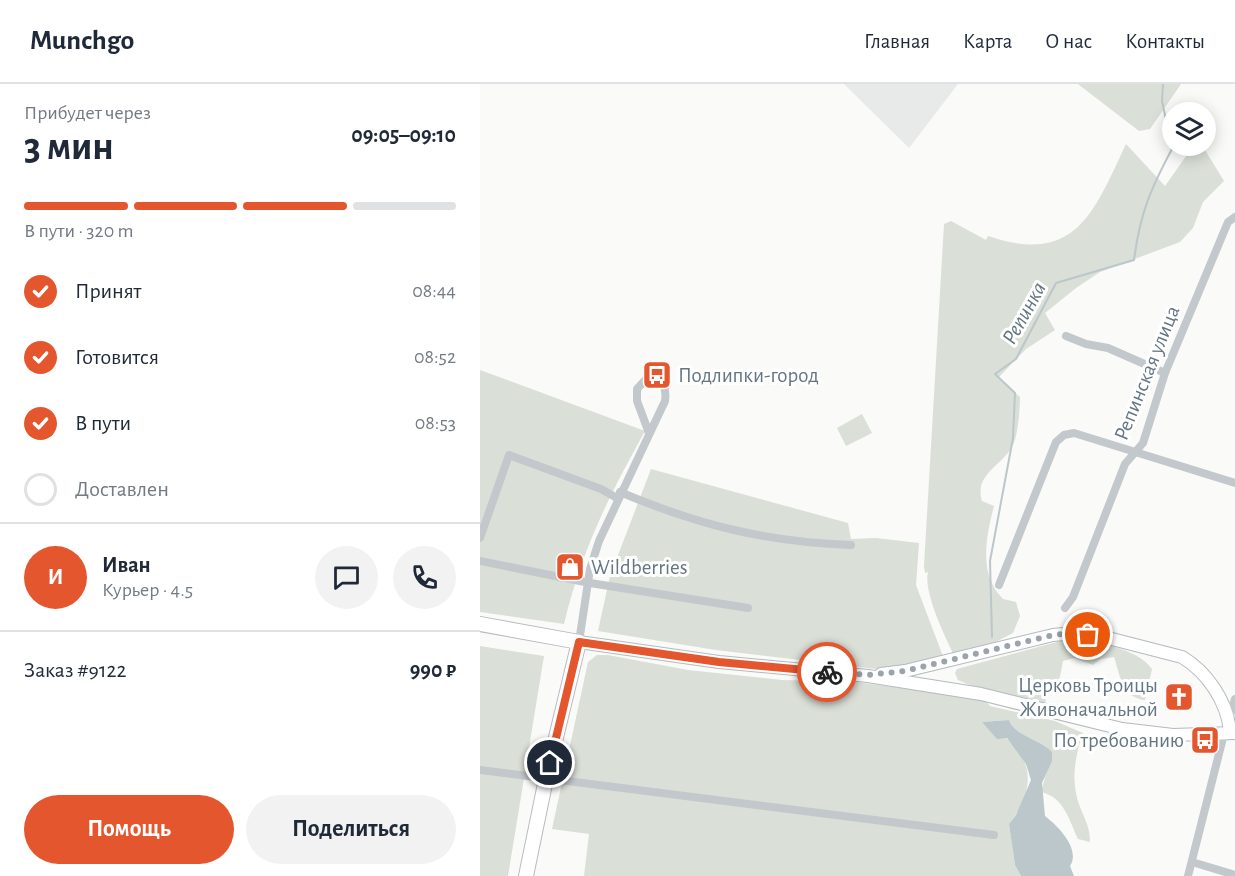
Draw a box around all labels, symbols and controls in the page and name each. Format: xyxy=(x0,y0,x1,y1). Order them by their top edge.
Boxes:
text: Munchgo xyxy=(30,27,134,55)
text: Главная xyxy=(864,31,930,52)
text: Карта xyxy=(963,31,1012,52)
text: О нас xyxy=(1045,31,1092,52)
text: Контакты xyxy=(1125,31,1205,52)
map controls xyxy=(1162,102,1216,156)
button: layers xyxy=(1162,102,1216,156)
text: Прибудет через xyxy=(24,103,151,123)
text: 09:05–09:10 xyxy=(351,124,456,146)
text: 3 мин xyxy=(24,128,114,167)
text: В пути · 320 m xyxy=(24,221,134,241)
icon: check xyxy=(24,275,57,308)
water label: Репинка xyxy=(998,278,1050,348)
text: Принят xyxy=(75,280,141,302)
text: 08:44 xyxy=(412,281,456,301)
street label: Репинская улица xyxy=(1110,302,1184,443)
icon: check xyxy=(24,341,57,374)
text: Готовится xyxy=(75,346,159,368)
text: 08:52 xyxy=(414,347,456,367)
bus stop icon: Подлипки-город xyxy=(641,359,673,391)
place label: Подлипки-город xyxy=(678,365,819,386)
icon: check xyxy=(24,407,57,440)
text: В пути xyxy=(75,412,131,434)
text: 08:53 xyxy=(415,413,456,433)
text: Доставлен xyxy=(75,478,169,500)
button: chat xyxy=(315,546,378,609)
button: phone xyxy=(393,546,456,609)
shop icon: Wildberries xyxy=(554,551,586,583)
text: Иван xyxy=(102,554,151,576)
place label: Wildberries xyxy=(591,557,687,578)
text: И xyxy=(48,566,63,588)
text: Курьер · 4.5 xyxy=(102,580,193,600)
pin xyxy=(1062,609,1113,660)
icon: bag xyxy=(1071,618,1104,651)
courier xyxy=(797,642,857,702)
icon: bike xyxy=(811,656,844,689)
text: Заказ #9122 xyxy=(24,659,126,681)
text: 990 ₽ xyxy=(410,659,456,681)
place label: Церковь Троицы Живоначальной xyxy=(1018,675,1158,720)
church icon: Церковь Троицы Живоначальной xyxy=(1163,681,1195,713)
bus stop icon: По требованию xyxy=(1189,724,1221,756)
place label: По требованию xyxy=(1053,730,1184,751)
pin xyxy=(524,737,575,788)
icon: home xyxy=(533,746,566,779)
button: Помощь xyxy=(24,795,234,864)
button: Поделиться xyxy=(246,795,456,864)

